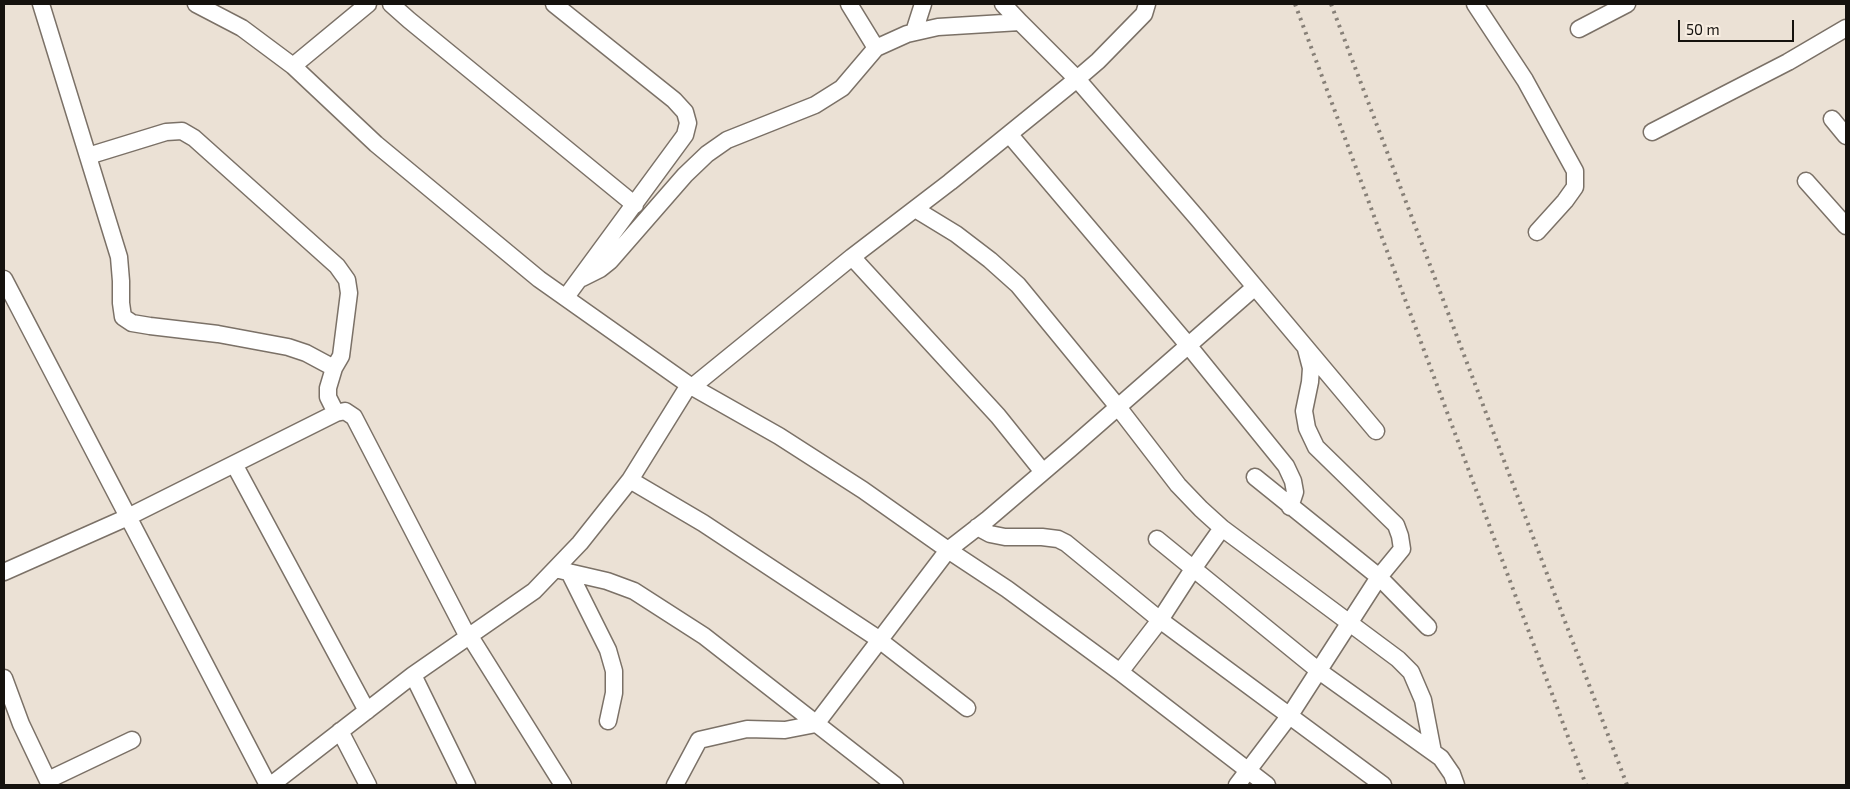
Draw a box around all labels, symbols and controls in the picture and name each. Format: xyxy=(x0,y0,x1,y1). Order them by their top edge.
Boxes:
scale bar xyxy=(1680,10,1796,42)
text: 50 m xyxy=(1686,20,1720,38)

